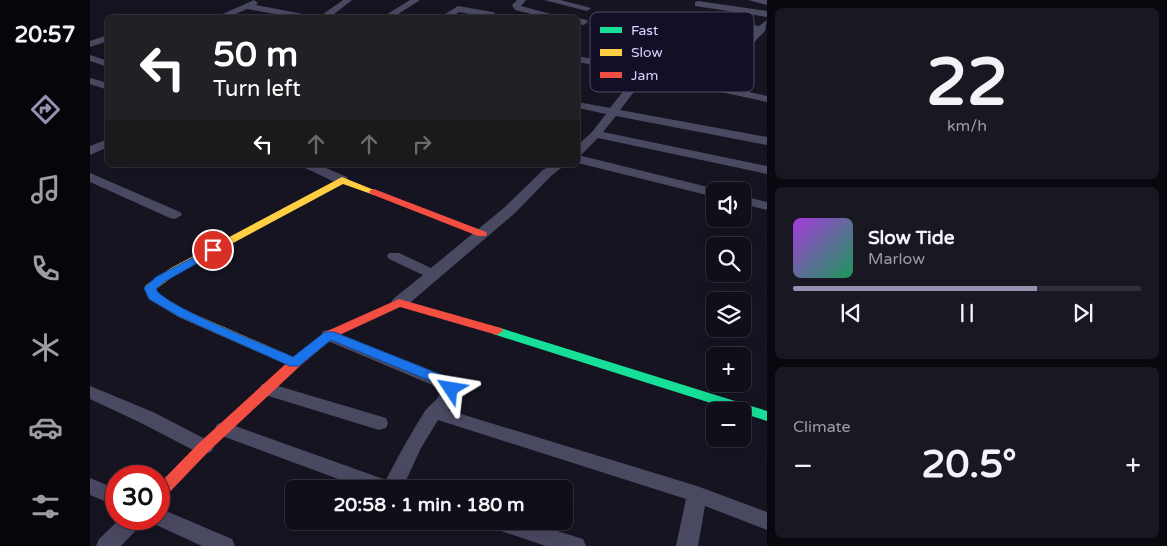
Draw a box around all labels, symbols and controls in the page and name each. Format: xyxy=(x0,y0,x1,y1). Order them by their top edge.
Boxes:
legend xyxy=(590,12,754,92)
text: 20:57 xyxy=(15,22,75,48)
text: Fast xyxy=(631,22,659,39)
text: 50 m xyxy=(213,34,298,76)
icon: left xyxy=(130,35,195,100)
text: Slow xyxy=(631,44,663,61)
text: 22 xyxy=(926,44,1008,123)
text: Jam xyxy=(631,67,658,84)
text: Turn left xyxy=(213,76,301,102)
icon: directions xyxy=(28,92,63,127)
text: km/h xyxy=(947,116,987,136)
icon: left xyxy=(249,130,277,158)
icon: ahead xyxy=(302,130,330,158)
icon: ahead xyxy=(355,130,383,158)
icon: right xyxy=(408,130,436,158)
icon: music xyxy=(28,172,63,207)
map controls xyxy=(706,182,751,447)
button: sound xyxy=(706,182,751,227)
text: Slow Tide xyxy=(868,227,955,249)
pin xyxy=(192,229,234,271)
icon: arrive xyxy=(199,236,227,264)
button: search xyxy=(706,237,751,282)
text: Marlow xyxy=(868,249,925,269)
icon: phone xyxy=(28,251,63,286)
button: layers xyxy=(706,292,751,337)
icon: previous xyxy=(837,299,865,327)
icon: pause xyxy=(953,299,981,327)
icon: next xyxy=(1069,299,1097,327)
icon: climate xyxy=(28,330,63,365)
button: + xyxy=(706,347,751,392)
position arrow xyxy=(424,362,476,414)
button: − xyxy=(706,402,751,447)
icon: car xyxy=(28,410,63,445)
text: Climate xyxy=(793,417,851,437)
text: 20.5° xyxy=(922,442,1017,488)
text: − xyxy=(793,449,813,483)
text: + xyxy=(1125,449,1141,483)
speed limit sign: 30 xyxy=(105,465,170,530)
icon: filters xyxy=(28,489,63,524)
text: 20:58 · 1 min · 180 m xyxy=(333,494,525,516)

